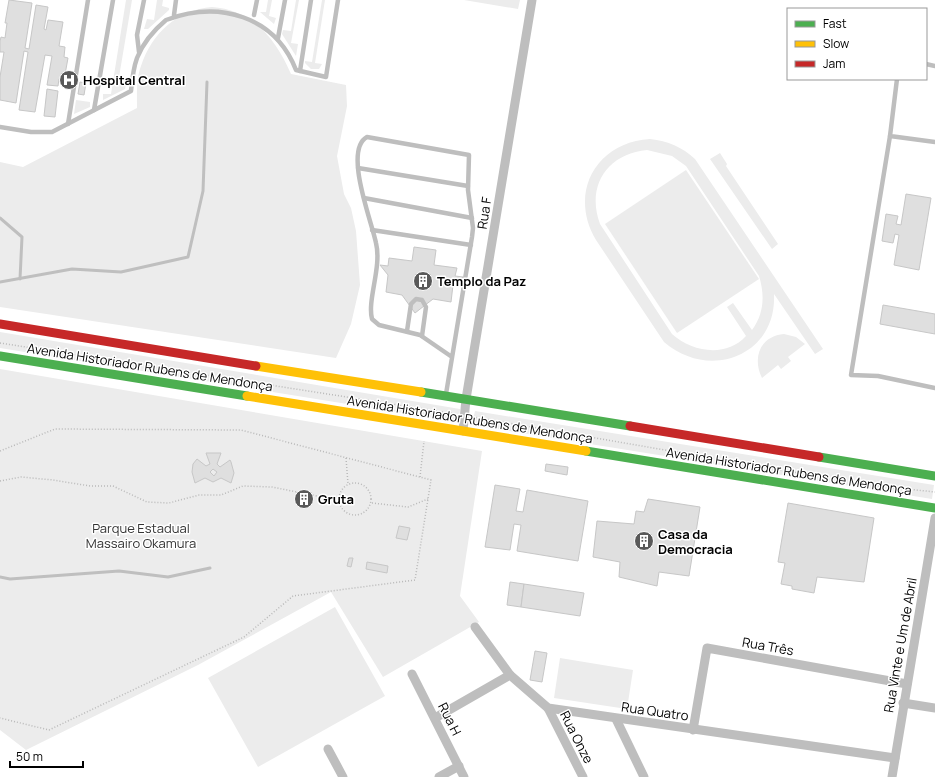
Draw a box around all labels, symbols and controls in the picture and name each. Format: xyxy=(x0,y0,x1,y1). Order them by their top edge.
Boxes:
legend xyxy=(787,8,927,80)
text: Fast xyxy=(823,15,847,32)
text: Slow xyxy=(823,35,849,52)
text: Jam xyxy=(823,55,845,72)
hospital icon: Hospital Central xyxy=(58,69,80,91)
place label: Hospital Central xyxy=(83,71,185,89)
street label: Rua F xyxy=(473,195,495,230)
building icon: Templo da Paz xyxy=(412,270,434,292)
place label: Templo da Paz xyxy=(437,272,526,290)
street label: Avenida Historiador Rubens de Mendonça xyxy=(26,339,274,395)
street label: Avenida Historiador Rubens de Mendonça xyxy=(346,391,594,447)
street label: Avenida Historiador Rubens de Mendonça xyxy=(665,443,913,499)
building icon: Gruta xyxy=(293,488,315,510)
place label: Gruta xyxy=(318,490,354,508)
park label: Parque Estadual Massairo Okamura xyxy=(86,519,196,552)
place label: Casa da Democracia xyxy=(658,525,733,558)
building icon: Casa da Democracia xyxy=(633,530,655,552)
street label: Rua Vinte e Um de Abril xyxy=(879,576,921,714)
street label: Rua Três xyxy=(741,633,795,659)
street label: Rua Quatro xyxy=(620,697,690,725)
street label: Rua H xyxy=(434,699,466,739)
street label: Rua Onze xyxy=(556,708,598,767)
scale bar xyxy=(10,743,83,769)
text: 50 m xyxy=(16,748,43,765)

